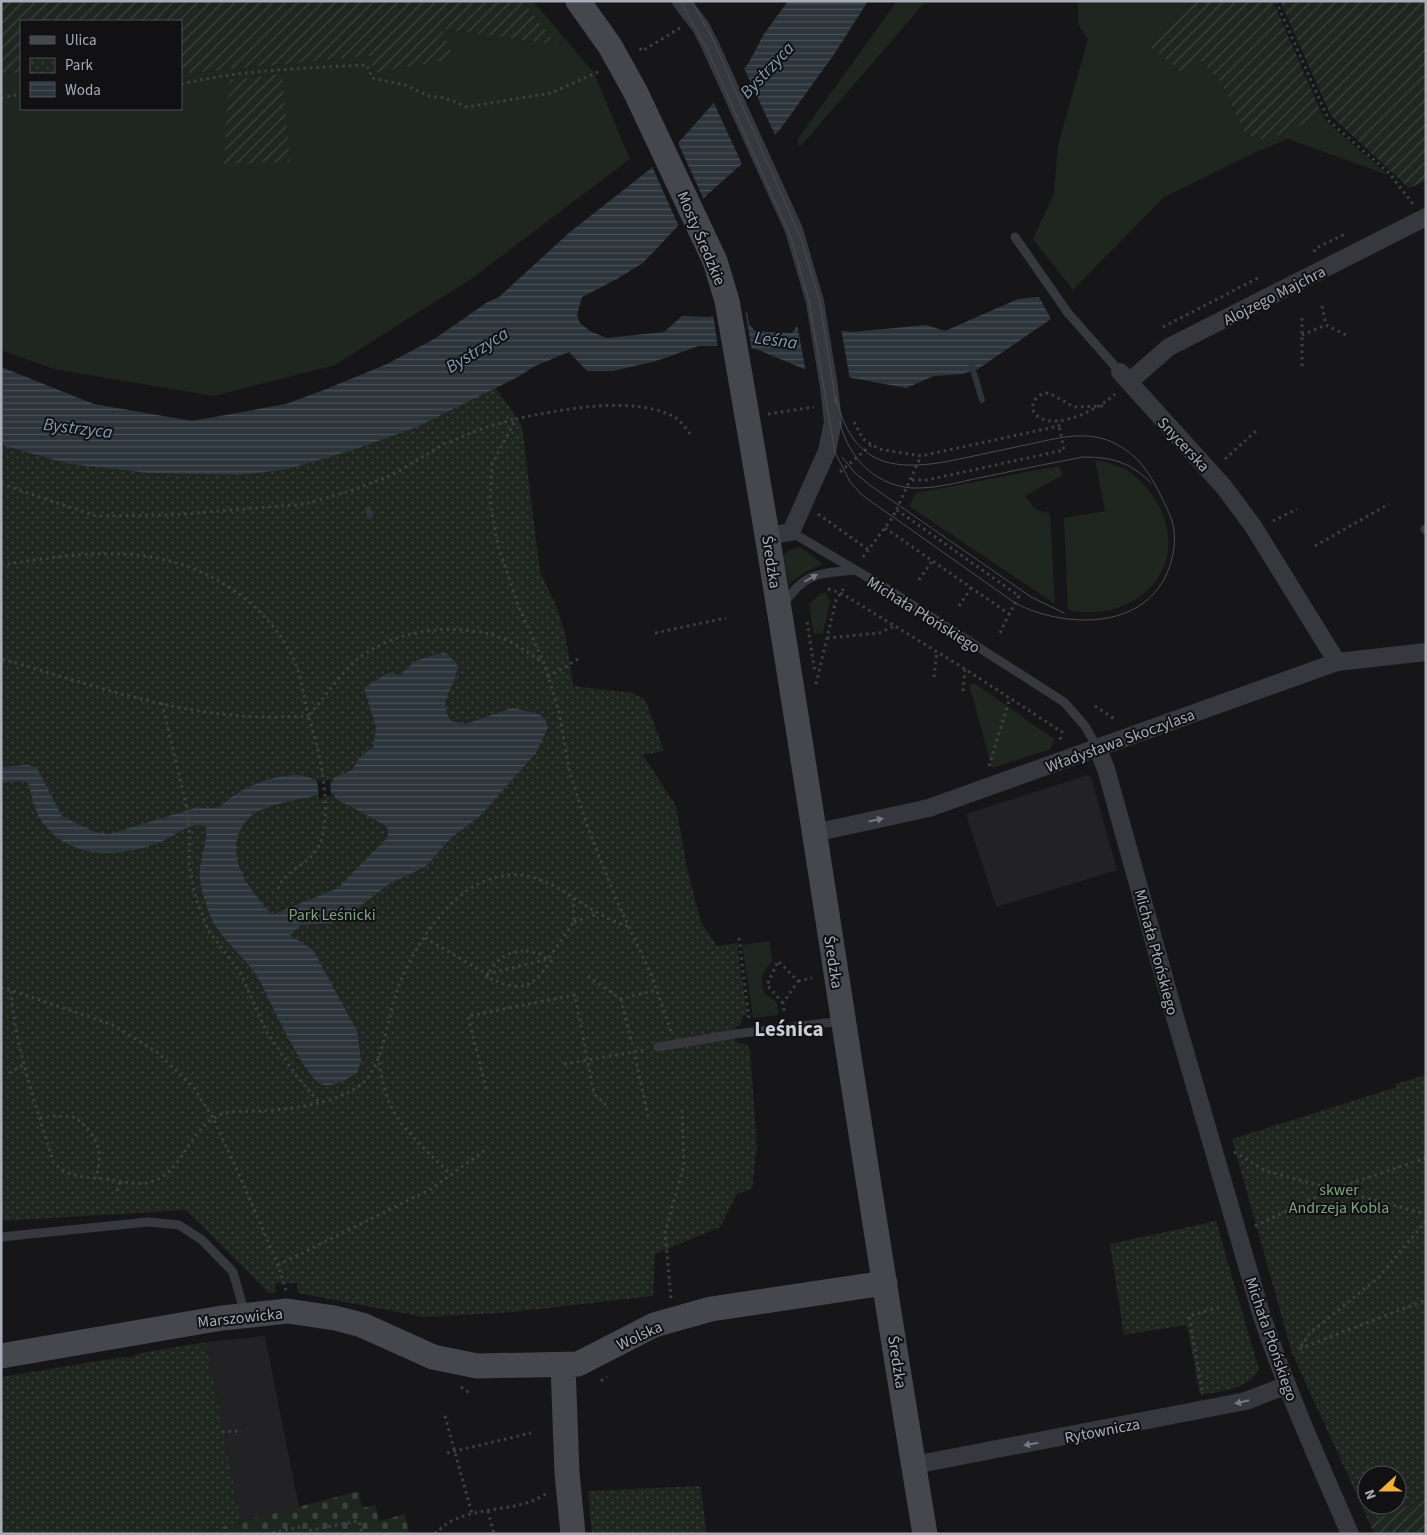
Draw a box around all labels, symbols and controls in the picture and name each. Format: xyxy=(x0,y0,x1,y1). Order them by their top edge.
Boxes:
legend xyxy=(20,20,182,110)
text: Ulica xyxy=(65,30,96,51)
water label: Bystrzyca xyxy=(734,36,801,104)
text: Park xyxy=(65,55,94,76)
text: Woda xyxy=(65,80,101,101)
street label: Mosty Średzkie xyxy=(671,188,731,289)
street label: Alojzego Majchra xyxy=(1219,261,1330,331)
water label: Bystrzyca xyxy=(441,321,514,380)
water label: Leśna xyxy=(753,325,799,356)
water label: Bystrzyca xyxy=(42,412,114,445)
street label: Snycerska xyxy=(1152,412,1214,477)
street label: Średzka xyxy=(756,534,786,590)
street label: Michała Płońskiego xyxy=(863,571,984,659)
one-way arrow xyxy=(803,574,818,582)
street label: Władysława Skoczylasa xyxy=(1043,704,1198,778)
one-way arrow xyxy=(868,815,884,823)
street label: Michała Płońskiego xyxy=(1129,887,1183,1018)
park label: Park Leśnicki xyxy=(288,904,376,926)
street label: Średzka xyxy=(818,934,848,990)
district label: Leśnica xyxy=(754,1014,824,1044)
park label: skwer Andrzeja Kobla xyxy=(1289,1179,1389,1219)
street label: Michała Płońskiego xyxy=(1240,1274,1303,1404)
street label: Marszowicka xyxy=(196,1303,284,1333)
street label: Wolska xyxy=(613,1316,666,1356)
street label: Średzka xyxy=(882,1334,912,1390)
one-way arrow xyxy=(1234,1398,1249,1406)
street label: Rytownicza xyxy=(1063,1413,1142,1449)
one-way arrow xyxy=(1023,1440,1039,1448)
north arrow xyxy=(1357,1465,1407,1515)
text: N xyxy=(1360,1486,1382,1502)

